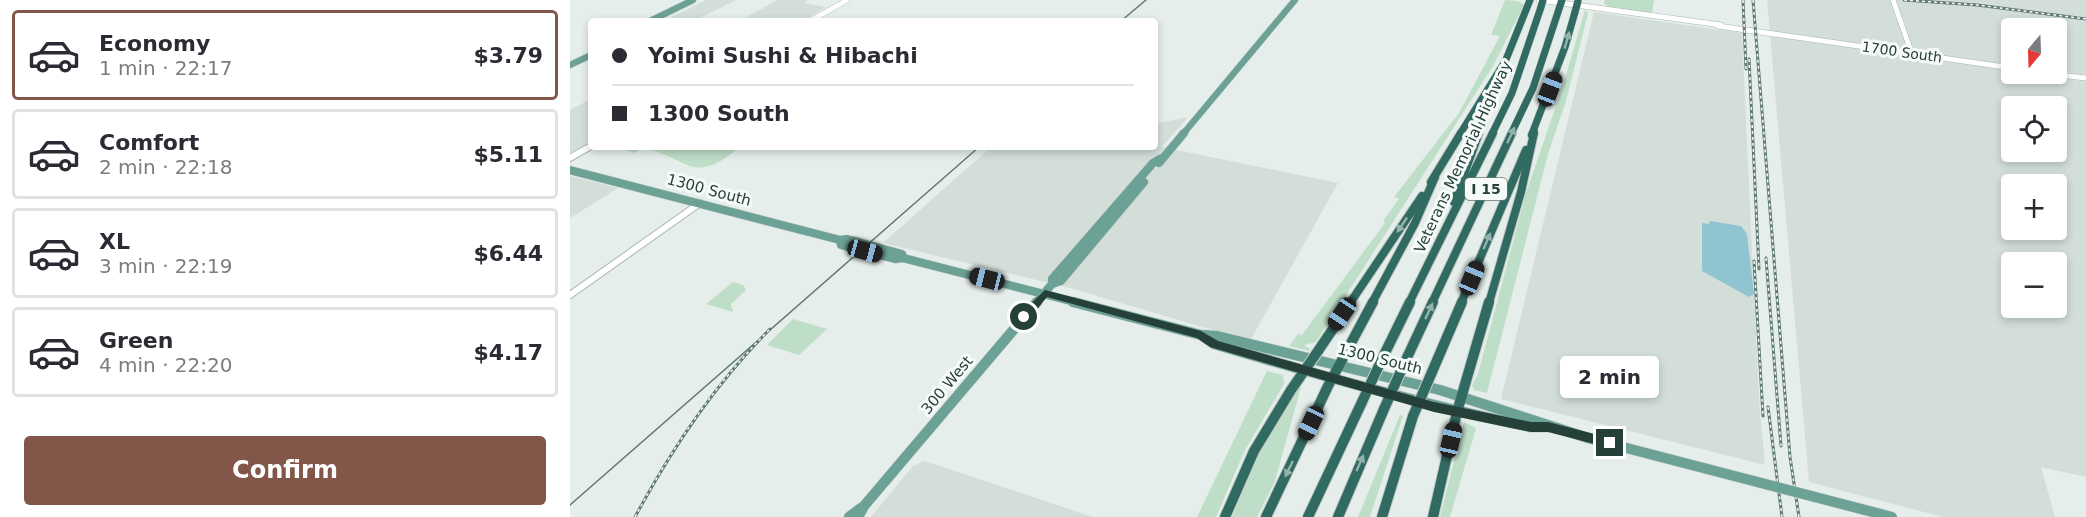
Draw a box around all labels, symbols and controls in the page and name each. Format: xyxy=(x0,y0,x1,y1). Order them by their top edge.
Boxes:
north arrow xyxy=(2001,18,2067,84)
map controls xyxy=(2001,18,2067,318)
icon: car xyxy=(27,28,81,82)
text: Economy xyxy=(99,31,210,56)
one-way arrow xyxy=(1563,31,1572,49)
street label: 1700 South xyxy=(1861,38,1943,66)
text: $3.79 xyxy=(473,43,543,68)
text: Yoimi Sushi & Hibachi xyxy=(648,43,918,68)
text: 1 min · 22:17 xyxy=(99,56,233,80)
street label: Veterans Memorial Highway xyxy=(1410,58,1516,256)
car xyxy=(1535,69,1565,109)
button: locate xyxy=(2001,96,2067,162)
text: 1300 South xyxy=(648,101,790,126)
one-way arrow xyxy=(1507,126,1516,143)
icon: car xyxy=(27,127,81,181)
text: Comfort xyxy=(99,130,199,155)
text: $5.11 xyxy=(473,142,543,167)
text: 2 min · 22:18 xyxy=(99,155,233,179)
street label: 1300 South xyxy=(665,170,753,210)
button: + xyxy=(2001,174,2067,240)
road number: I 15 xyxy=(1465,178,1507,200)
one-way arrow xyxy=(1396,217,1408,233)
icon: car xyxy=(27,226,81,280)
text: XL xyxy=(99,229,130,254)
one-way arrow xyxy=(1483,232,1492,249)
car xyxy=(845,238,885,264)
text: $6.44 xyxy=(473,241,543,266)
button: − xyxy=(2001,252,2067,318)
text: 3 min · 22:19 xyxy=(99,254,233,278)
car xyxy=(1457,258,1487,298)
car xyxy=(967,266,1007,292)
car xyxy=(1324,294,1360,334)
route start xyxy=(1010,303,1037,330)
one-way arrow xyxy=(1424,303,1433,320)
icon: car xyxy=(27,325,81,379)
text: Green xyxy=(99,328,173,353)
text: $4.17 xyxy=(473,340,543,365)
street label: 1300 South xyxy=(1336,340,1424,378)
street label: 300 West xyxy=(918,352,977,418)
text: 4 min · 22:20 xyxy=(99,353,233,377)
callout: 2 min xyxy=(1560,356,1660,398)
text: 2 min xyxy=(1578,365,1641,389)
car xyxy=(1295,403,1327,443)
car xyxy=(1438,420,1464,460)
route end xyxy=(1596,429,1623,456)
button: Confirm xyxy=(24,436,546,505)
one-way arrow xyxy=(1355,453,1365,471)
one-way arrow xyxy=(1285,460,1295,478)

